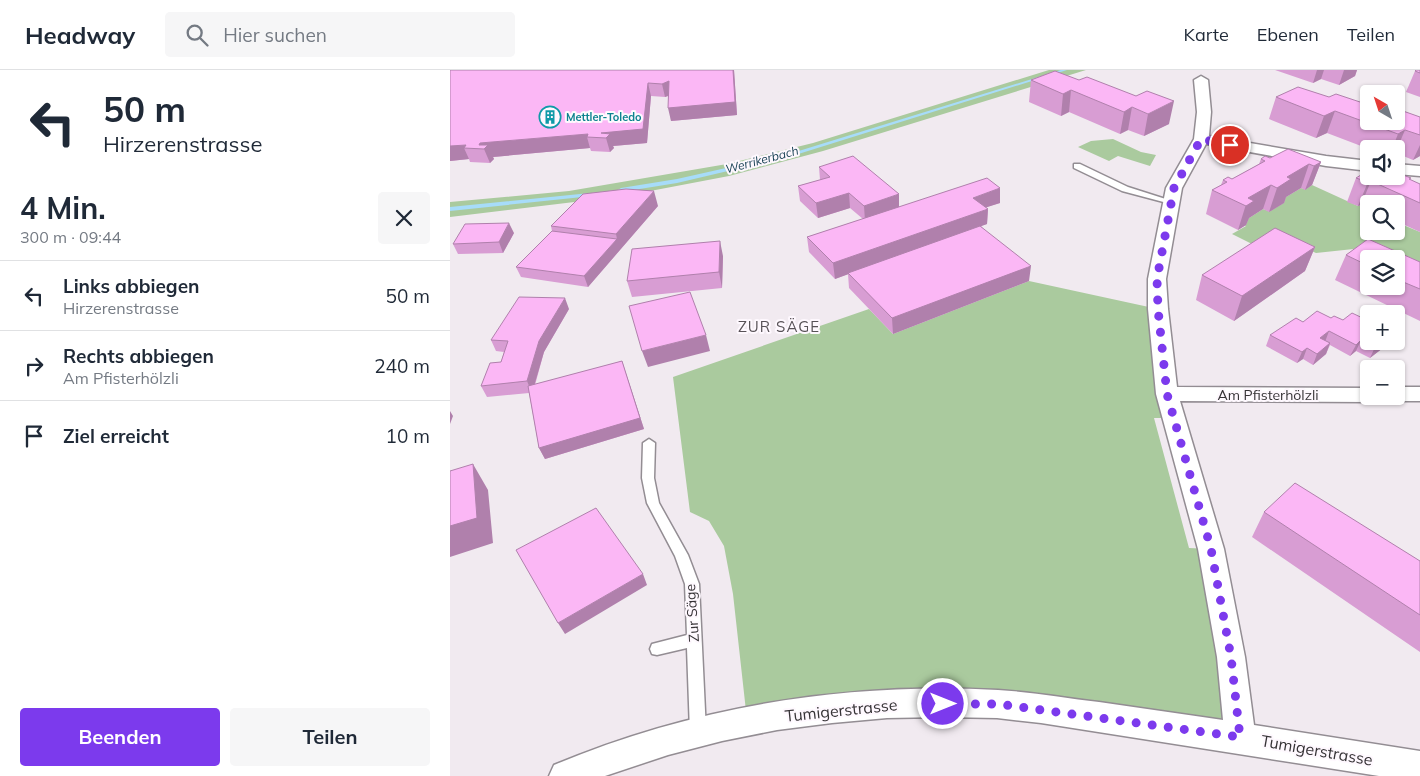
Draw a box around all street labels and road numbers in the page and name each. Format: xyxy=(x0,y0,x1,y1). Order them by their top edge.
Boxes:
street label: Am Pfisterhölzli xyxy=(1217,386,1319,404)
street label: Zur Säge xyxy=(681,583,703,643)
street label: Tumigerstrasse xyxy=(784,694,898,726)
street label: Tumigerstrasse xyxy=(1260,730,1374,770)

